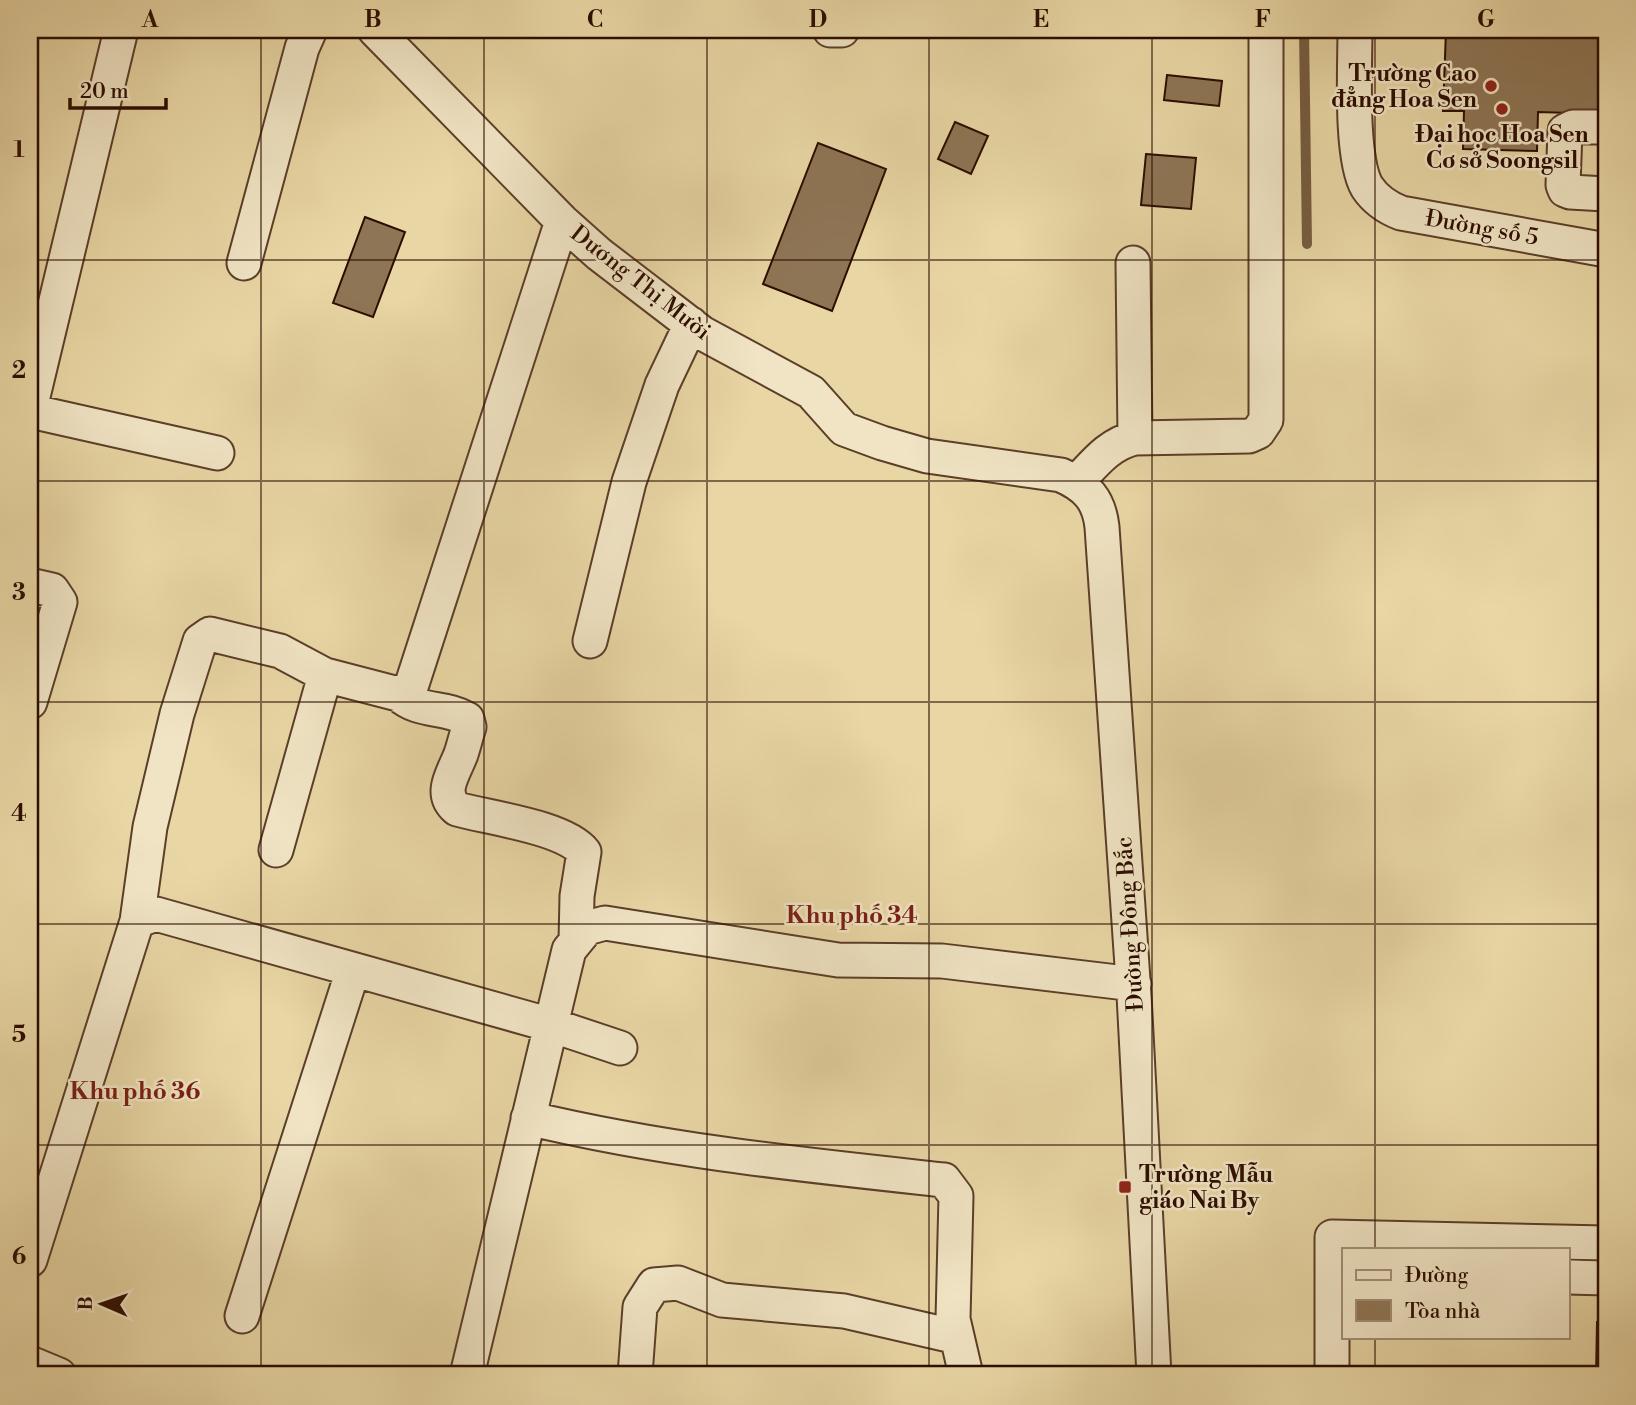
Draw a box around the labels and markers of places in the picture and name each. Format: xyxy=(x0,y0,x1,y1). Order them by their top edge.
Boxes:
place label: Trường Cao đẳng Hoa Sen xyxy=(1331,60,1477,114)
marker: Trường Cao đẳng Hoa Sen xyxy=(1483,78,1499,94)
marker: Đại học Hoa Sen Cơ sở Soongsil xyxy=(1494,101,1510,117)
place label: Đại học Hoa Sen Cơ sở Soongsil xyxy=(1414,121,1589,175)
place label: Trường Mẫu giáo Nai By xyxy=(1139,1161,1273,1215)
marker: Trường Mẫu giáo Nai By xyxy=(1117,1179,1133,1195)

